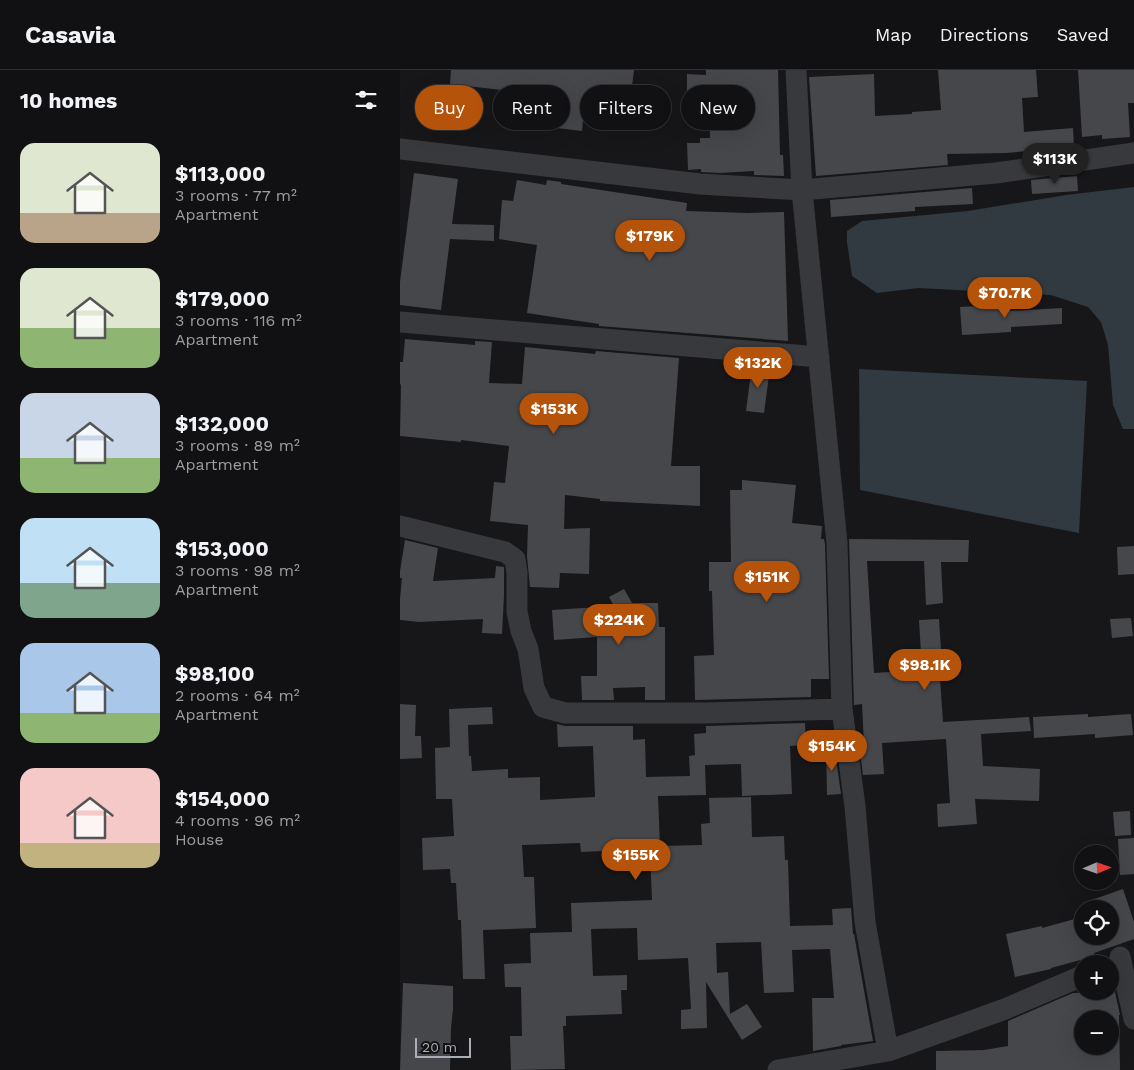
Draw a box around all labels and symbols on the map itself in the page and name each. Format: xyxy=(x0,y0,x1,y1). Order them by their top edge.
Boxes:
pin: $113K xyxy=(1020,142,1090,185)
pin: $179K xyxy=(615,220,685,262)
pin: $70.7K xyxy=(964,276,1046,319)
pin: $132K xyxy=(723,346,793,389)
pin: $153K xyxy=(519,392,589,435)
pin: $151K xyxy=(732,560,802,603)
pin: $224K xyxy=(584,604,654,646)
pin: $98.1K xyxy=(884,648,966,691)
pin: $154K xyxy=(797,730,867,772)
pin: $155K xyxy=(601,838,671,881)
north arrow xyxy=(1074,845,1119,890)
scale bar xyxy=(415,1035,471,1058)

